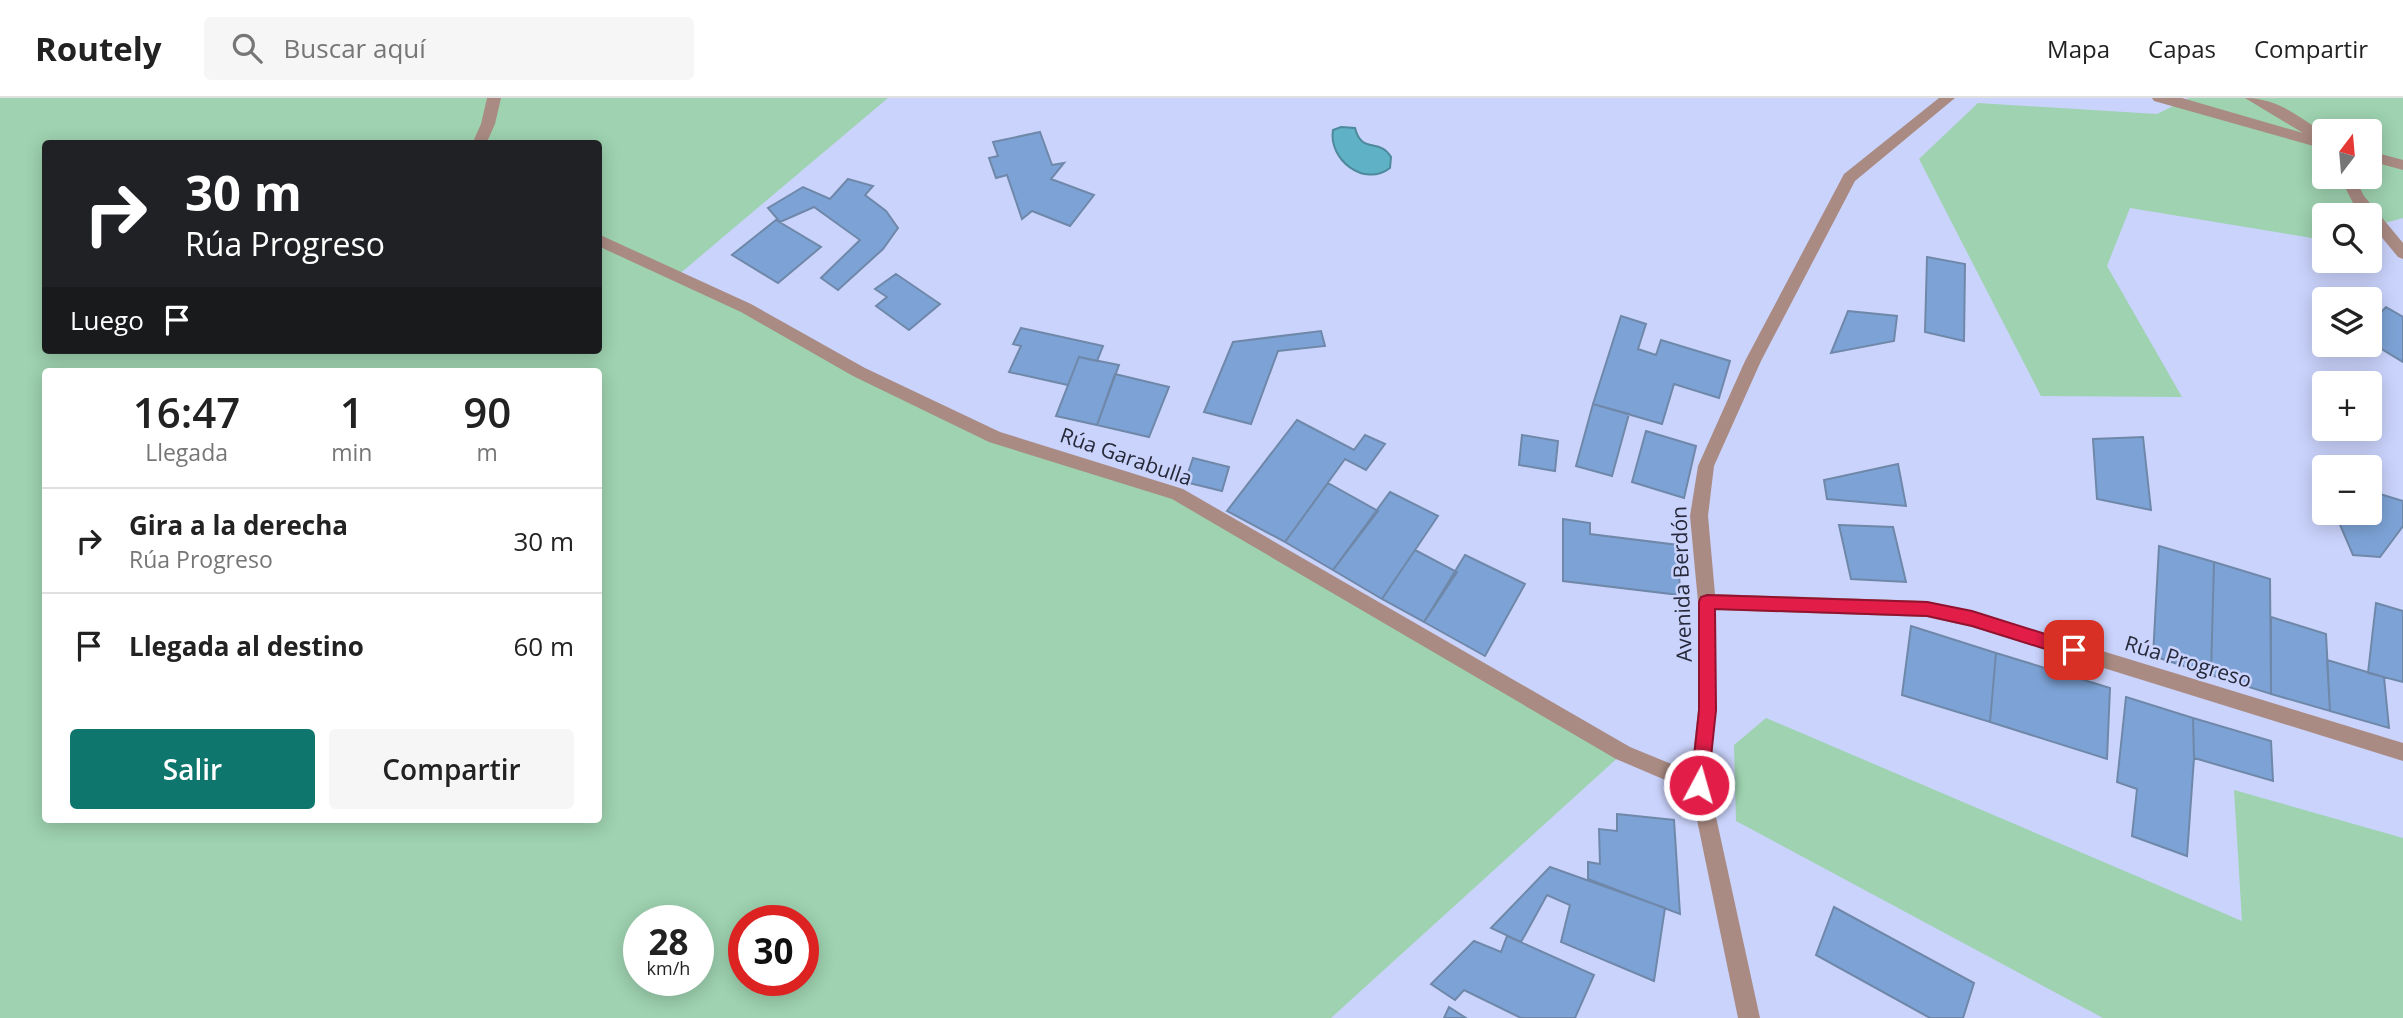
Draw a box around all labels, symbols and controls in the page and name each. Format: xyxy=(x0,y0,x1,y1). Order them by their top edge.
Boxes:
search box xyxy=(204,17,694,80)
text: Routely xyxy=(35,26,162,71)
icon: search xyxy=(228,29,266,67)
text: Buscar aquí xyxy=(284,30,426,66)
text: Mapa xyxy=(2047,32,2110,65)
text: Capas xyxy=(2148,32,2216,65)
text: Compartir xyxy=(2254,32,2368,65)
north arrow xyxy=(2312,119,2382,189)
map controls xyxy=(2312,119,2382,525)
text: 30 m xyxy=(185,159,302,225)
icon: right xyxy=(70,168,161,259)
button: search xyxy=(2312,203,2382,273)
text: Rúa Progreso xyxy=(185,222,385,265)
button: layers xyxy=(2312,287,2382,357)
icon: arrive xyxy=(158,301,196,339)
text: Luego xyxy=(70,302,144,338)
button: + xyxy=(2312,371,2382,441)
text: 16:47 xyxy=(133,383,240,440)
text: 1 xyxy=(340,383,364,440)
text: 90 xyxy=(463,383,511,440)
street label: Rúa Garabulla xyxy=(1056,420,1196,492)
text: Llegada xyxy=(145,436,228,468)
text: min xyxy=(331,436,372,468)
text: m xyxy=(477,436,498,468)
button: − xyxy=(2312,455,2382,525)
street label: Avenida Berdón xyxy=(1664,506,1698,662)
text: Gira a la derecha xyxy=(129,507,348,543)
icon: right xyxy=(70,522,108,560)
text: 30 m xyxy=(513,523,574,559)
text: Rúa Progreso xyxy=(129,543,273,575)
pin xyxy=(2044,620,2104,680)
icon: arrive xyxy=(70,627,108,665)
text: Llegada al destino xyxy=(129,628,364,664)
text: 60 m xyxy=(513,628,574,664)
street label: Rúa Progreso xyxy=(2121,628,2255,694)
icon: arrive xyxy=(2055,631,2093,669)
button: Salir xyxy=(70,729,315,809)
button: Compartir xyxy=(329,729,574,809)
position arrow xyxy=(1662,748,1736,822)
speed limit sign: 30 xyxy=(728,905,819,996)
text: 28 xyxy=(648,918,689,965)
text: km/h xyxy=(647,956,690,980)

